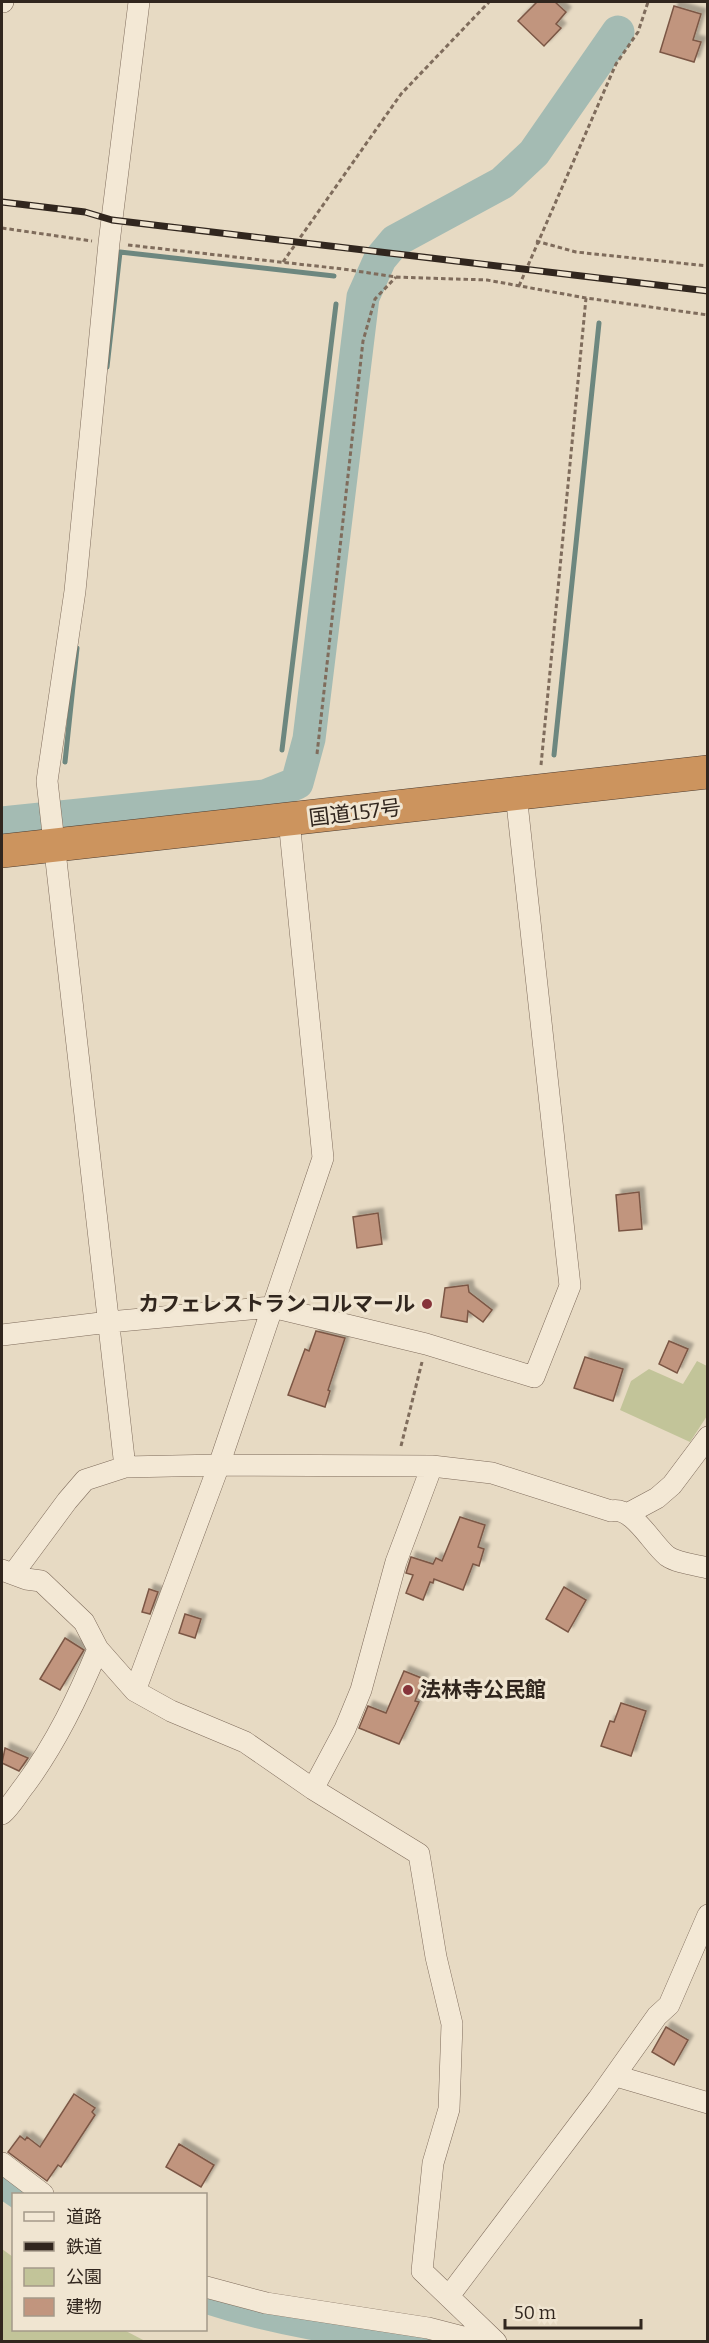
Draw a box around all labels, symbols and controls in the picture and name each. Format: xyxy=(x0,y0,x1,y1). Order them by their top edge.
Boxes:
street label: 国道157号 xyxy=(307,794,403,832)
place label: カフェレストラン コルマール xyxy=(138,1291,415,1317)
marker: カフェレストラン コルマール xyxy=(420,1297,434,1311)
place label: 法林寺公民館 xyxy=(420,1677,546,1703)
marker: 法林寺公民館 xyxy=(401,1683,415,1697)
legend xyxy=(12,2193,207,2331)
text: 道路 xyxy=(66,2206,102,2228)
text: 鉄道 xyxy=(66,2236,102,2258)
text: 公園 xyxy=(66,2266,102,2288)
scale bar xyxy=(505,2292,642,2330)
text: 建物 xyxy=(66,2296,102,2318)
text: 50 m xyxy=(514,2302,556,2324)

